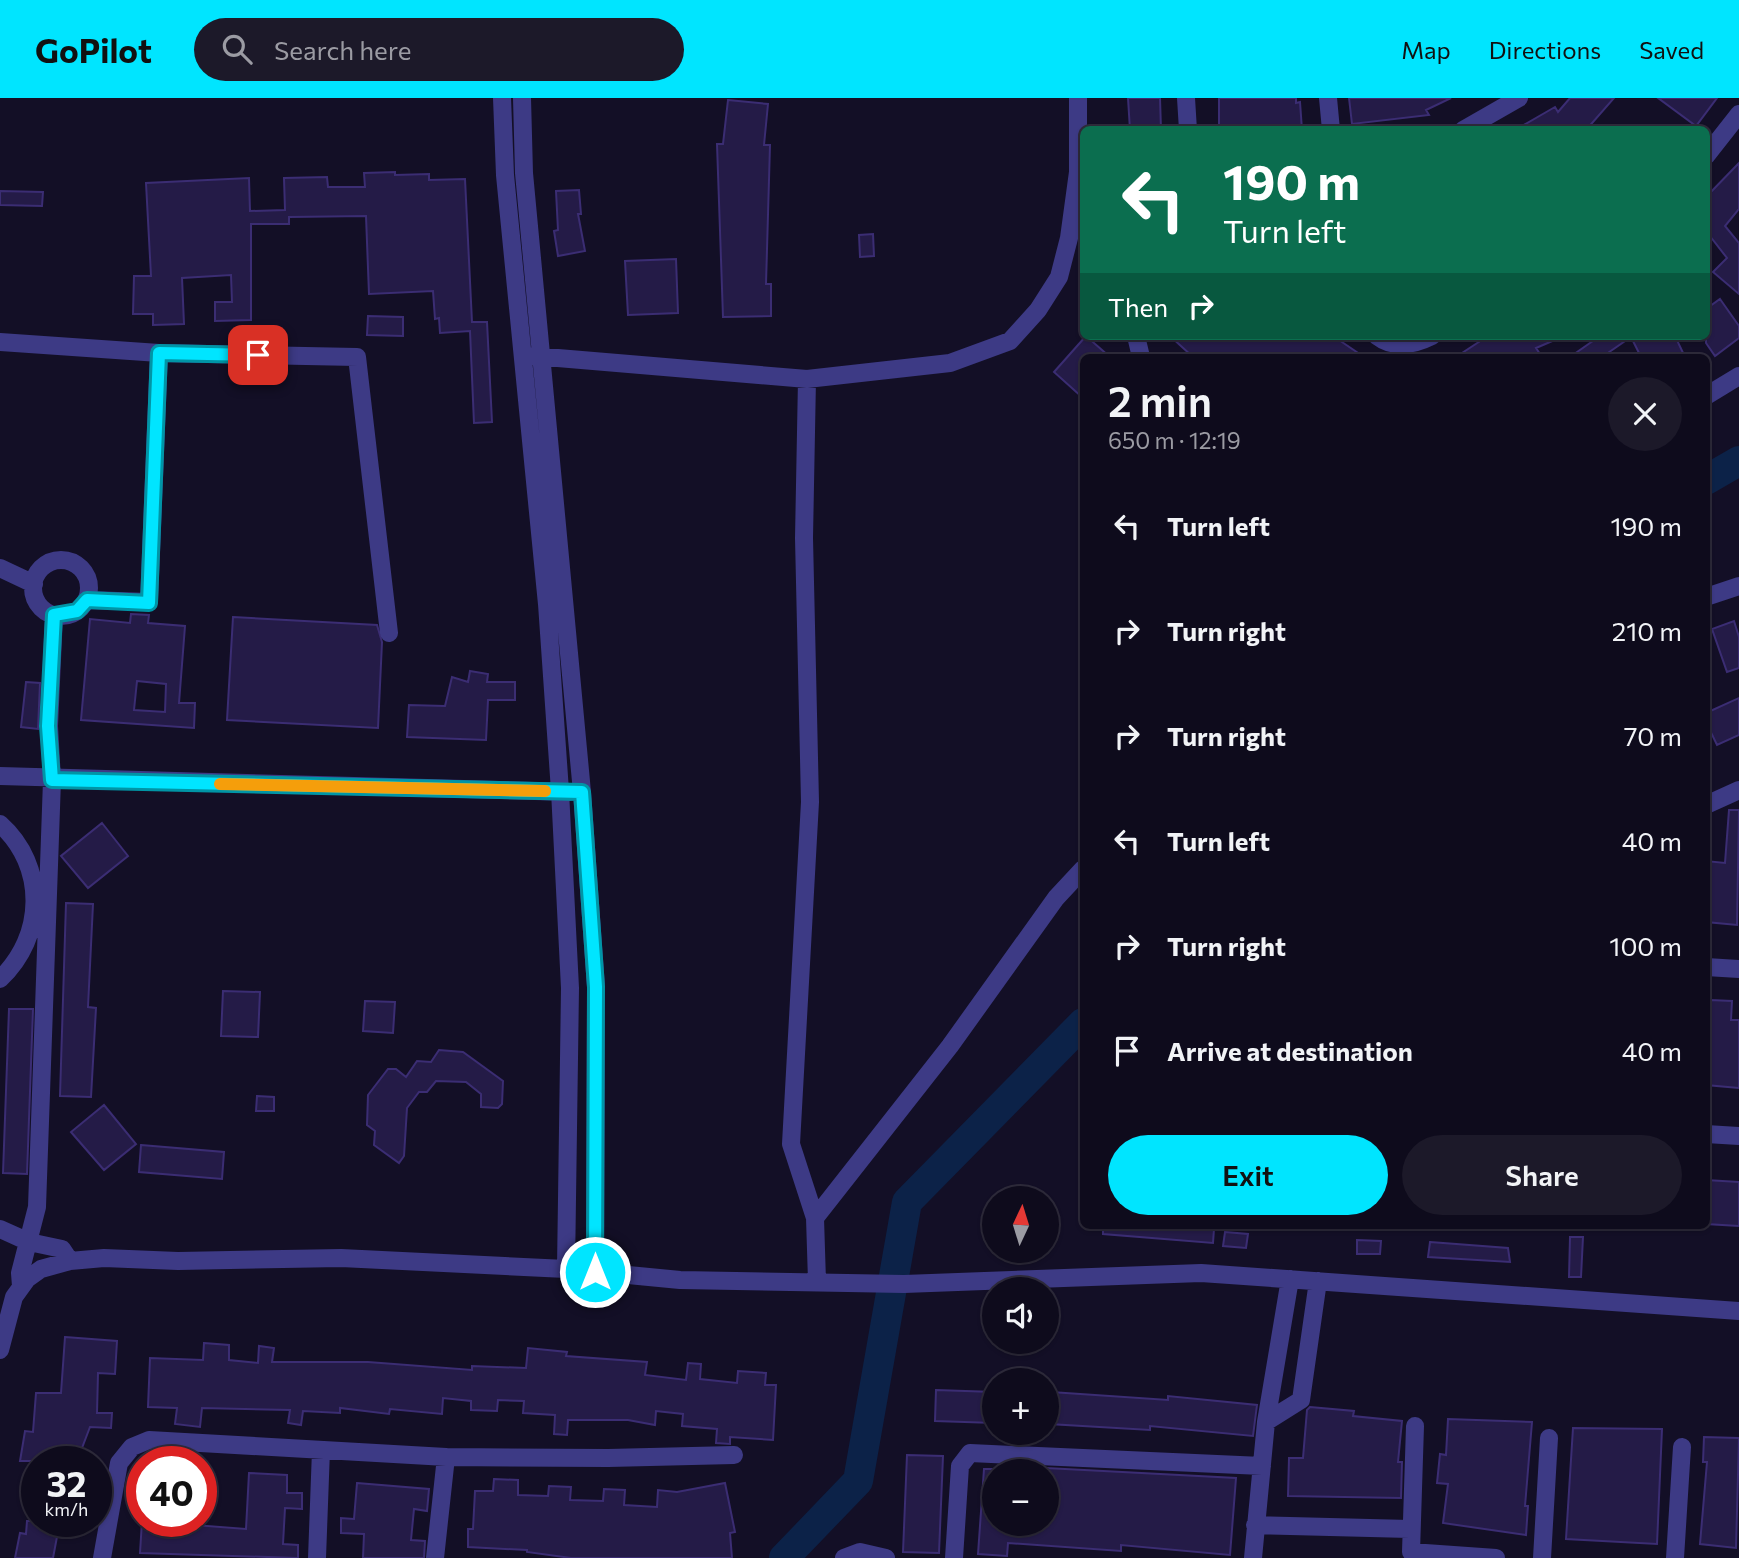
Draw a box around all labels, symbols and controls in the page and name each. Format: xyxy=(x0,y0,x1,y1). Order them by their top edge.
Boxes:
search box xyxy=(194,18,684,81)
text: GoPilot xyxy=(35,29,152,70)
icon: search xyxy=(218,30,256,68)
text: Search here xyxy=(274,34,411,65)
text: Map xyxy=(1401,35,1451,64)
text: Directions xyxy=(1489,35,1601,64)
text: Saved xyxy=(1639,35,1704,64)
text: 190 m xyxy=(1223,150,1360,210)
icon: left xyxy=(1108,154,1199,245)
text: Turn left xyxy=(1223,210,1347,250)
icon: right xyxy=(1182,287,1220,325)
text: Then xyxy=(1108,291,1168,322)
pin xyxy=(228,325,288,385)
icon: arrive xyxy=(239,336,277,374)
text: 2 min xyxy=(1108,374,1212,426)
button: close xyxy=(1608,377,1682,451)
text: 650 m · 12:19 xyxy=(1108,426,1241,454)
icon: left xyxy=(1108,507,1146,545)
text: Turn left xyxy=(1167,510,1270,541)
text: 190 m xyxy=(1610,510,1682,541)
icon: right xyxy=(1108,612,1146,650)
text: Turn right xyxy=(1167,615,1286,646)
text: 210 m xyxy=(1612,615,1682,646)
icon: right xyxy=(1108,717,1146,755)
text: Turn right xyxy=(1167,720,1286,751)
text: 70 m xyxy=(1624,720,1682,751)
icon: left xyxy=(1108,822,1146,860)
text: Turn left xyxy=(1167,825,1270,856)
text: 40 m xyxy=(1622,825,1682,856)
icon: right xyxy=(1108,927,1146,965)
text: Turn right xyxy=(1167,930,1286,961)
text: 100 m xyxy=(1609,930,1682,961)
icon: arrive xyxy=(1108,1032,1146,1070)
text: Arrive at destination xyxy=(1167,1035,1413,1066)
text: 40 m xyxy=(1622,1035,1682,1066)
button: Exit xyxy=(1108,1135,1388,1215)
button: Share xyxy=(1402,1135,1682,1215)
north arrow xyxy=(982,1186,1059,1264)
map controls xyxy=(982,1186,1059,1536)
position arrow xyxy=(558,1235,632,1309)
button: sound xyxy=(982,1277,1059,1354)
button: + xyxy=(982,1368,1059,1445)
speed limit sign: 40 xyxy=(126,1446,217,1537)
button: − xyxy=(982,1459,1059,1536)
text: 32 xyxy=(46,1461,87,1504)
text: km/h xyxy=(45,1498,88,1520)

